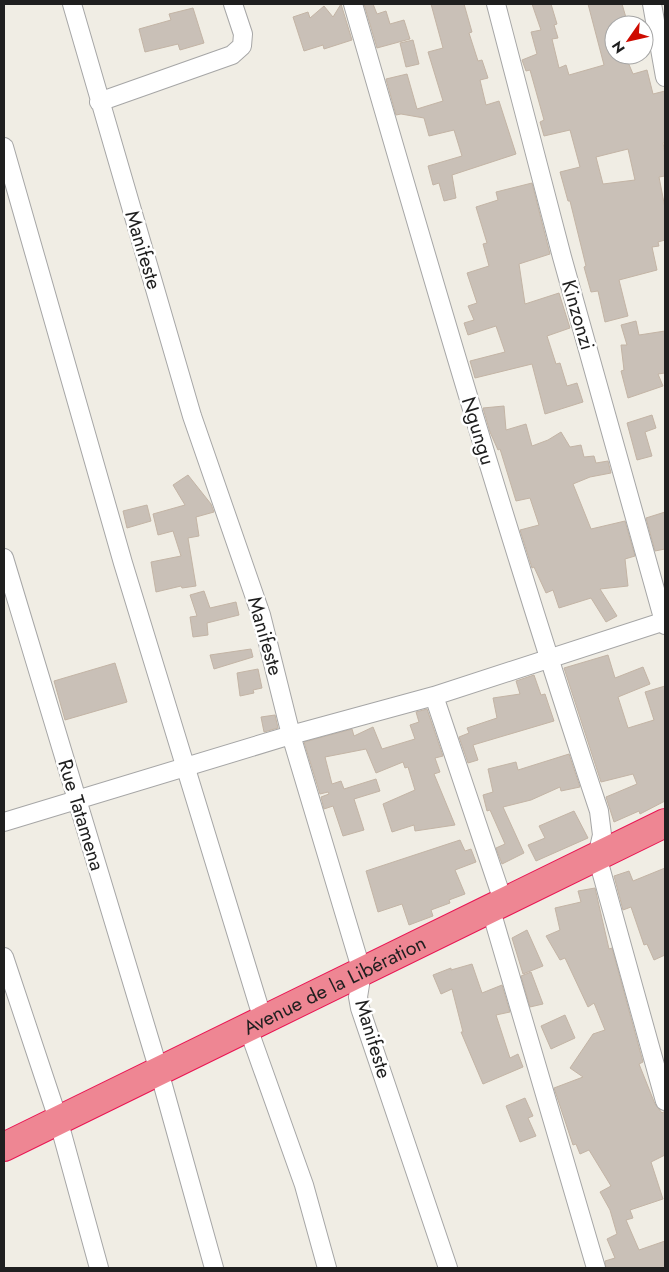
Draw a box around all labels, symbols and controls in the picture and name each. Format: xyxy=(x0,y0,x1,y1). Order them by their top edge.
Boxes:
north arrow xyxy=(604,15,654,65)
text: N xyxy=(607,37,630,57)
street label: Manifeste xyxy=(117,207,169,293)
street label: Kinzonzi xyxy=(554,277,602,353)
street label: Ngungu xyxy=(454,393,502,469)
street label: Manifeste xyxy=(240,593,290,679)
street label: Rue Tatamena xyxy=(50,756,112,874)
street label: Avenue de la Libération xyxy=(238,928,431,1042)
street label: Manifeste xyxy=(347,996,399,1082)

